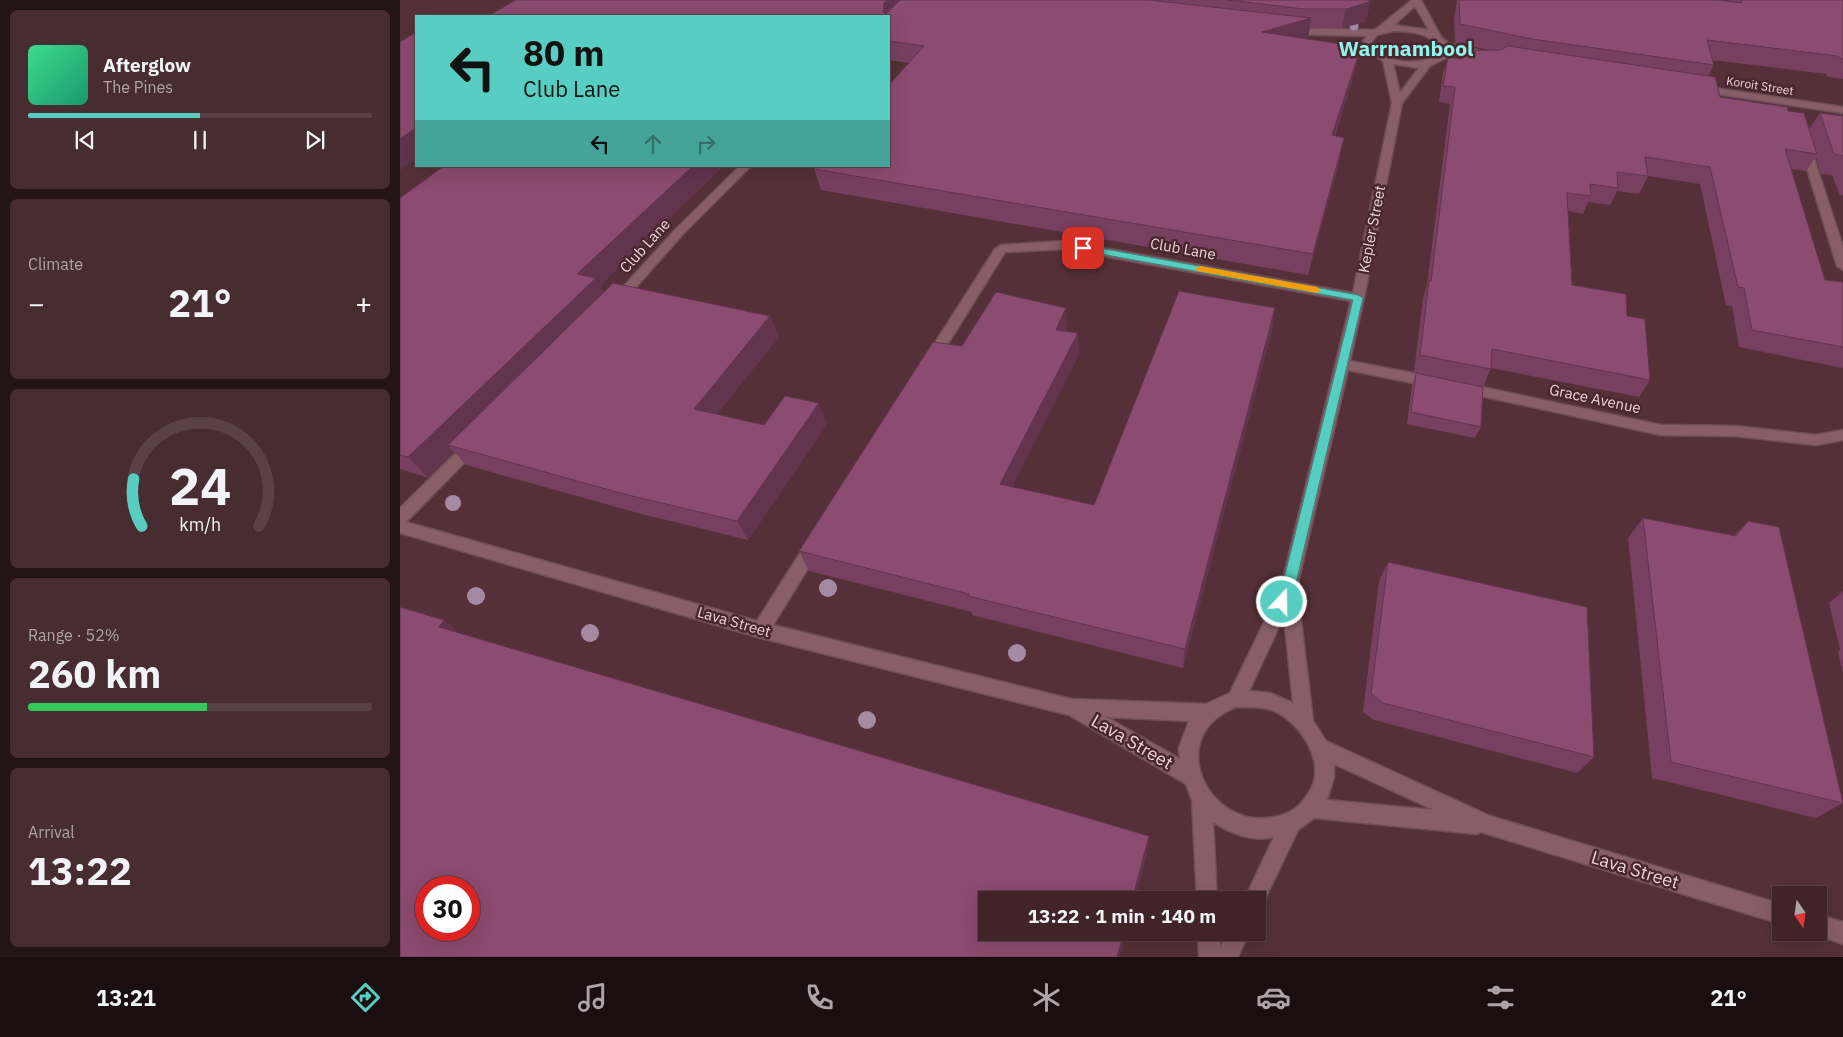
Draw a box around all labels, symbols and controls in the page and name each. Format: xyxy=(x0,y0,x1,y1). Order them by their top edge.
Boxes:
text: 80 m xyxy=(523,30,605,76)
district label: Warrnambool xyxy=(1339,34,1473,62)
icon: left xyxy=(440,35,505,100)
text: Afterglow xyxy=(103,53,191,77)
street label: Koroit Street xyxy=(1725,73,1795,98)
text: Club Lane xyxy=(523,74,620,103)
text: The Pines xyxy=(103,77,173,97)
icon: previous xyxy=(71,126,99,154)
icon: pause xyxy=(186,126,214,154)
icon: next xyxy=(301,126,329,154)
icon: left xyxy=(586,130,614,158)
icon: ahead xyxy=(639,130,667,158)
icon: right xyxy=(692,130,720,158)
street label: Kepler Street xyxy=(1354,184,1389,274)
street label: Club Lane xyxy=(615,215,674,277)
pin xyxy=(1062,227,1104,269)
street label: Club Lane xyxy=(1149,233,1217,264)
icon: arrive xyxy=(1069,234,1097,262)
text: Climate xyxy=(28,254,83,274)
text: 21° xyxy=(168,278,232,327)
text: − xyxy=(28,285,45,322)
text: + xyxy=(355,285,372,322)
street label: Grace Avenue xyxy=(1548,380,1643,417)
text: 24 xyxy=(169,452,231,519)
text: km/h xyxy=(179,513,221,536)
position arrow xyxy=(1255,575,1307,627)
street label: Lava Street xyxy=(695,602,773,641)
text: Range · 52% xyxy=(28,625,120,645)
text: 260 km xyxy=(28,649,161,698)
street label: Lava Street xyxy=(1087,709,1177,774)
text: Arrival xyxy=(28,822,75,842)
street label: Lava Street xyxy=(1589,845,1682,894)
text: 13:22 xyxy=(28,846,132,895)
speed limit sign: 30 xyxy=(415,876,480,941)
north arrow xyxy=(1772,886,1828,941)
map controls xyxy=(1772,886,1827,941)
text: 13:22 · 1 min · 140 m xyxy=(1028,904,1216,928)
icon: directions xyxy=(348,980,383,1015)
icon: music xyxy=(575,980,610,1015)
icon: phone xyxy=(802,980,837,1015)
icon: climate xyxy=(1029,980,1064,1015)
icon: car xyxy=(1256,980,1291,1015)
icon: filters xyxy=(1483,980,1518,1015)
text: 13:21 xyxy=(96,983,156,1012)
text: 21° xyxy=(1710,983,1747,1012)

